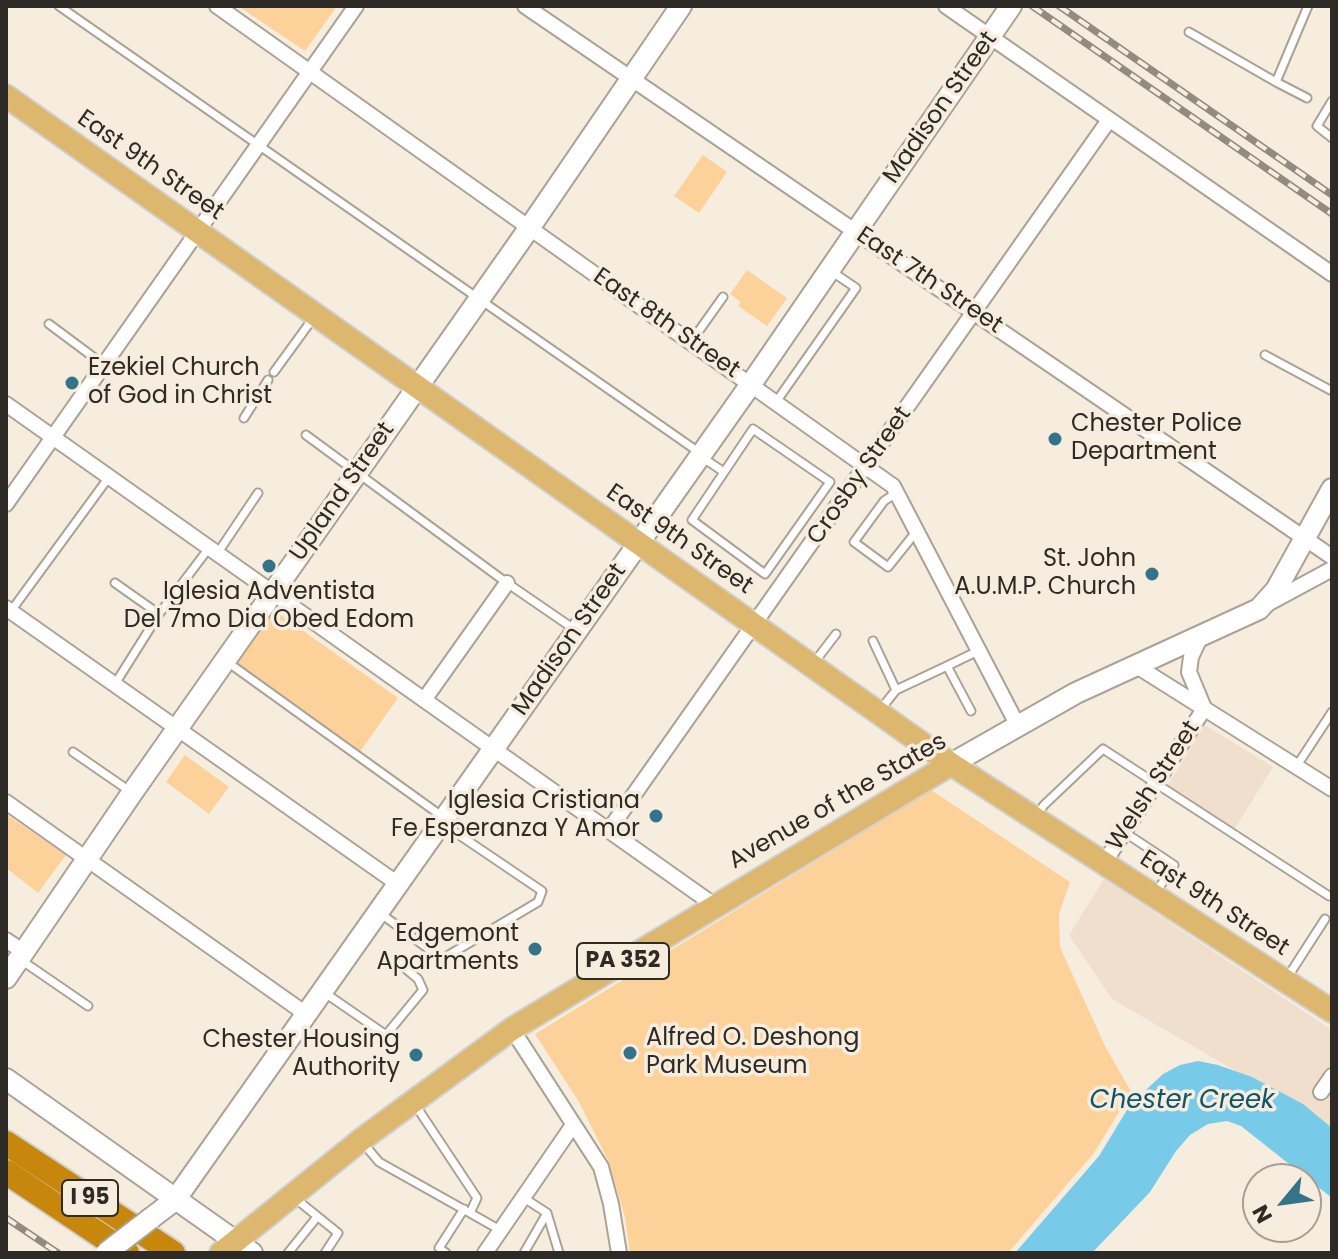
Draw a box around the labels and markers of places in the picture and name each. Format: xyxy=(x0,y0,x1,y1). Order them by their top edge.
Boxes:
place label: Ezekiel Church of God in Christ xyxy=(88,355,272,411)
marker: Ezekiel Church of God in Christ xyxy=(63,374,81,392)
place label: Chester Police Department xyxy=(1071,411,1242,467)
marker: Chester Police Department xyxy=(1046,430,1064,448)
place label: St. John A.U.M.P. Church xyxy=(954,546,1136,602)
marker: Iglesia Adventista Del 7mo Dia Obed Edom xyxy=(260,557,278,575)
marker: St. John A.U.M.P. Church xyxy=(1143,565,1161,583)
place label: Iglesia Adventista Del 7mo Dia Obed Edom xyxy=(124,579,414,635)
place label: Iglesia Cristiana Fe Esperanza Y Amor xyxy=(391,788,640,844)
marker: Iglesia Cristiana Fe Esperanza Y Amor xyxy=(647,807,665,825)
place label: Edgemont Apartments xyxy=(376,921,519,977)
marker: Edgemont Apartments xyxy=(526,940,544,958)
place label: Alfred O. Deshong Park Museum xyxy=(646,1025,859,1081)
place label: Chester Housing Authority xyxy=(202,1027,400,1083)
marker: Alfred O. Deshong Park Museum xyxy=(621,1044,639,1062)
marker: Chester Housing Authority xyxy=(407,1046,425,1064)

